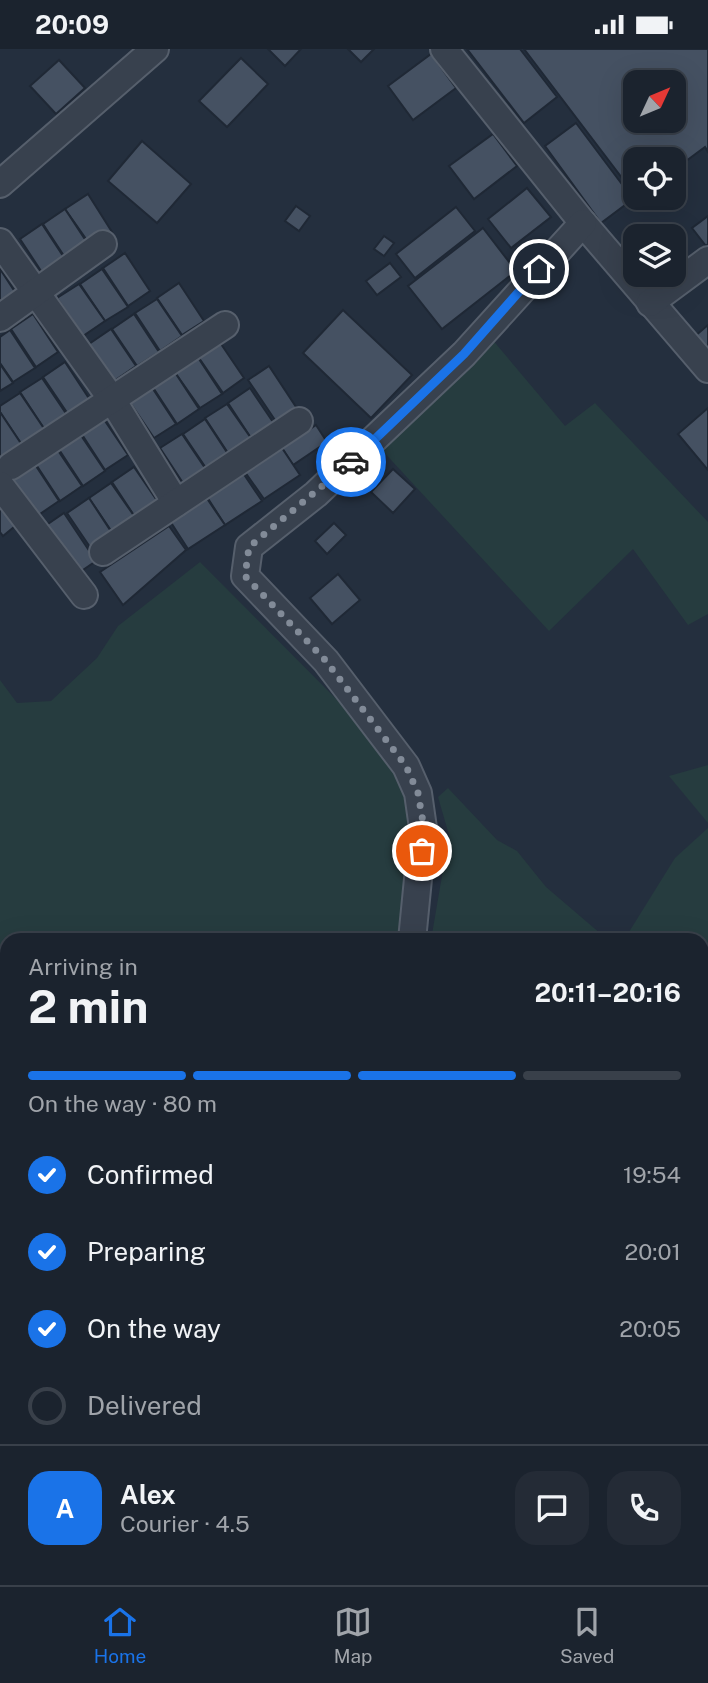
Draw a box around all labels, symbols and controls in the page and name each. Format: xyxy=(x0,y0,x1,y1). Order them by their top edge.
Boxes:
text: 20:09 xyxy=(35,9,109,40)
north arrow xyxy=(623,70,686,133)
map controls xyxy=(623,70,686,287)
button: locate xyxy=(623,147,686,210)
button: layers xyxy=(623,224,686,287)
pin xyxy=(509,239,569,299)
icon: home xyxy=(520,250,558,288)
courier xyxy=(316,427,386,497)
icon: car xyxy=(332,443,370,481)
pin xyxy=(392,821,452,881)
icon: bag xyxy=(403,832,441,870)
text: Arriving in xyxy=(28,953,138,980)
text: 20:11–20:16 xyxy=(534,977,681,1008)
text: 2 min xyxy=(28,979,148,1033)
text: On the way · 80 m xyxy=(28,1090,217,1117)
icon: check xyxy=(28,1156,66,1194)
text: Confirmed xyxy=(87,1159,214,1190)
text: 19:54 xyxy=(623,1161,681,1188)
icon: check xyxy=(28,1233,66,1271)
text: Preparing xyxy=(87,1236,206,1267)
text: 20:01 xyxy=(625,1238,681,1265)
icon: check xyxy=(28,1310,66,1348)
text: On the way xyxy=(87,1313,221,1344)
text: 20:05 xyxy=(619,1315,681,1342)
text: Delivered xyxy=(87,1390,202,1421)
button: chat xyxy=(515,1471,589,1545)
button: phone xyxy=(607,1471,681,1545)
text: Alex xyxy=(120,1479,176,1510)
text: A xyxy=(56,1493,74,1524)
text: Courier · 4.5 xyxy=(120,1510,250,1537)
tab: Home xyxy=(94,1603,146,1667)
tab: Map xyxy=(334,1603,372,1667)
tab: Saved xyxy=(560,1603,614,1667)

